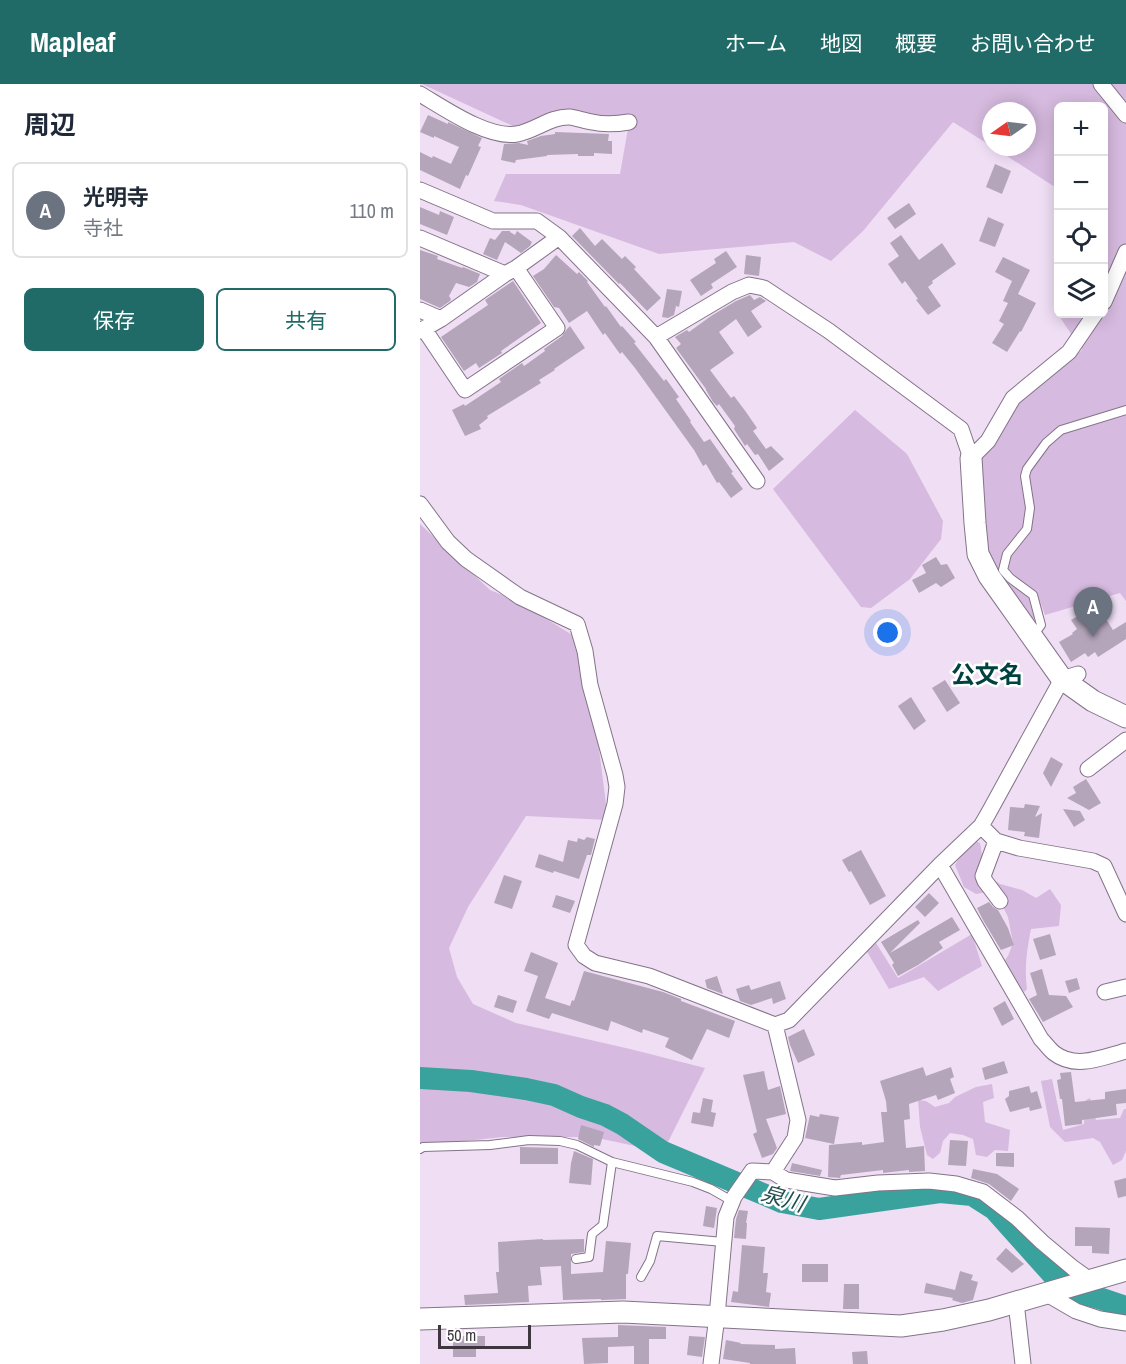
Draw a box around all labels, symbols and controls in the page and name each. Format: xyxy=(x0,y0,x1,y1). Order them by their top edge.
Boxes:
text: Mapleaf xyxy=(30,23,115,61)
text: ホーム xyxy=(725,29,787,58)
text: 地図 xyxy=(820,29,862,58)
text: 概要 xyxy=(895,29,937,58)
text: お問い合わせ xyxy=(970,29,1096,58)
north arrow xyxy=(982,102,1036,156)
map controls xyxy=(1054,102,1108,318)
button: + xyxy=(1054,102,1108,156)
text: 周辺 xyxy=(24,107,76,142)
button: − xyxy=(1054,156,1108,210)
text: 光明寺 xyxy=(83,182,149,212)
text: A xyxy=(40,197,51,224)
text: 110 m xyxy=(350,197,394,224)
button: locate xyxy=(1054,210,1108,264)
text: 寺社 xyxy=(83,214,123,241)
button: layers xyxy=(1054,264,1108,318)
button: 保存 xyxy=(24,288,204,351)
button: 共有 xyxy=(216,288,396,351)
pin: A xyxy=(1074,588,1112,637)
your location xyxy=(873,618,902,647)
district label: 公文名 xyxy=(951,658,1023,690)
water label: 泉川 xyxy=(758,1178,810,1219)
scale bar xyxy=(438,1322,531,1350)
text: 50 m xyxy=(447,1324,476,1346)

